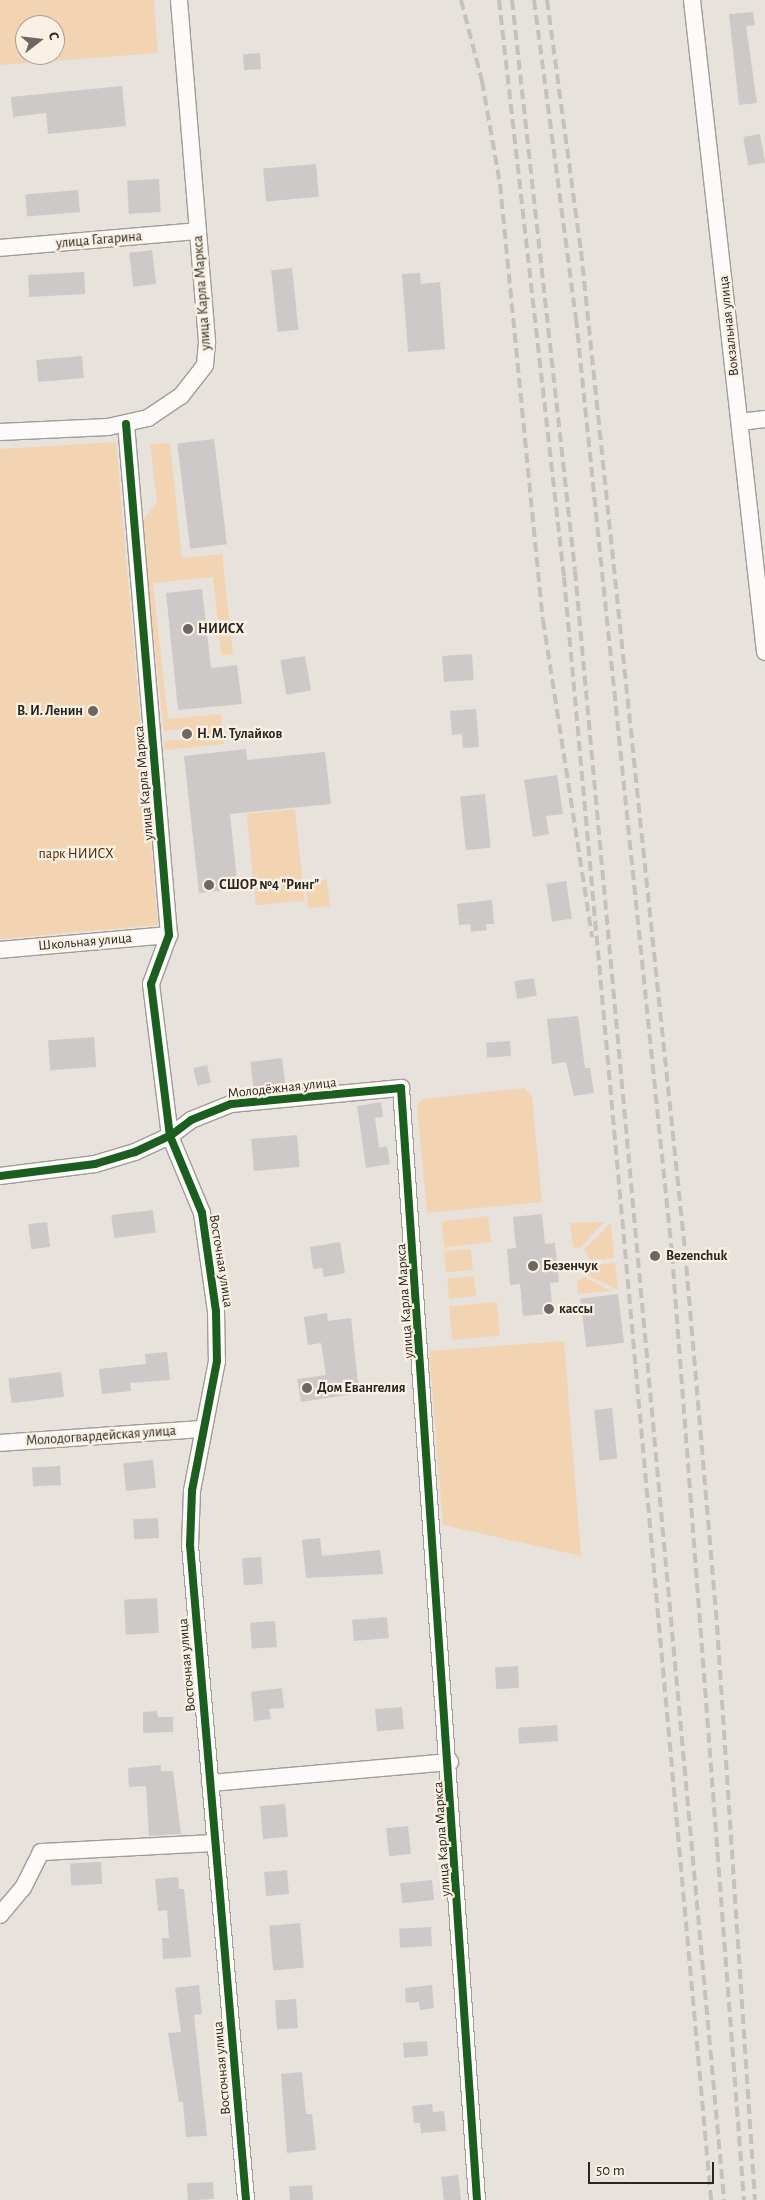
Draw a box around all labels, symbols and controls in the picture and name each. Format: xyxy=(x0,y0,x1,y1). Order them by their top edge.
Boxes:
north arrow xyxy=(15,15,65,65)
text: С xyxy=(46,30,61,42)
street label: улица Гагарина xyxy=(55,228,143,252)
street label: улица Карла Маркса xyxy=(190,235,214,351)
street label: Вокзальная улица xyxy=(715,275,743,377)
place label: НИИСХ xyxy=(198,621,244,637)
marker: НИИСХ xyxy=(182,623,194,635)
place label: В. И. Ленин xyxy=(17,703,83,719)
marker: В. И. Ленин xyxy=(87,705,99,717)
street label: улица Карла Маркса xyxy=(131,725,157,841)
place label: Н. М. Тулайков xyxy=(197,726,282,742)
marker: Н. М. Тулайков xyxy=(181,728,193,740)
park label: парк НИИСХ xyxy=(38,846,114,862)
place label: СШОР №4 "Ринг" xyxy=(219,877,319,893)
marker: СШОР №4 "Ринг" xyxy=(203,879,215,891)
street label: Школьная улица xyxy=(38,930,132,954)
street label: Молодёжная улица xyxy=(227,1074,337,1102)
street label: Восточная улица xyxy=(205,1213,237,1309)
street label: улица Карла Маркса xyxy=(393,1243,417,1359)
place label: Bezenchuk xyxy=(666,1248,728,1264)
marker: Bezenchuk xyxy=(648,1249,662,1263)
place label: Безенчук xyxy=(543,1258,598,1274)
marker: Безенчук xyxy=(527,1260,539,1272)
place label: кассы xyxy=(559,1301,593,1317)
marker: кассы xyxy=(543,1303,555,1315)
place label: Дом Евангелия xyxy=(317,1380,406,1396)
marker: Дом Евангелия xyxy=(301,1382,313,1394)
street label: Молодогвардейская улица xyxy=(25,1422,177,1450)
street label: Восточная улица xyxy=(175,1617,199,1713)
street label: улица Карла Маркса xyxy=(430,1781,454,1897)
street label: Восточная улица xyxy=(210,2020,234,2116)
scale bar xyxy=(590,2152,716,2184)
text: 50 m xyxy=(596,2163,625,2178)

